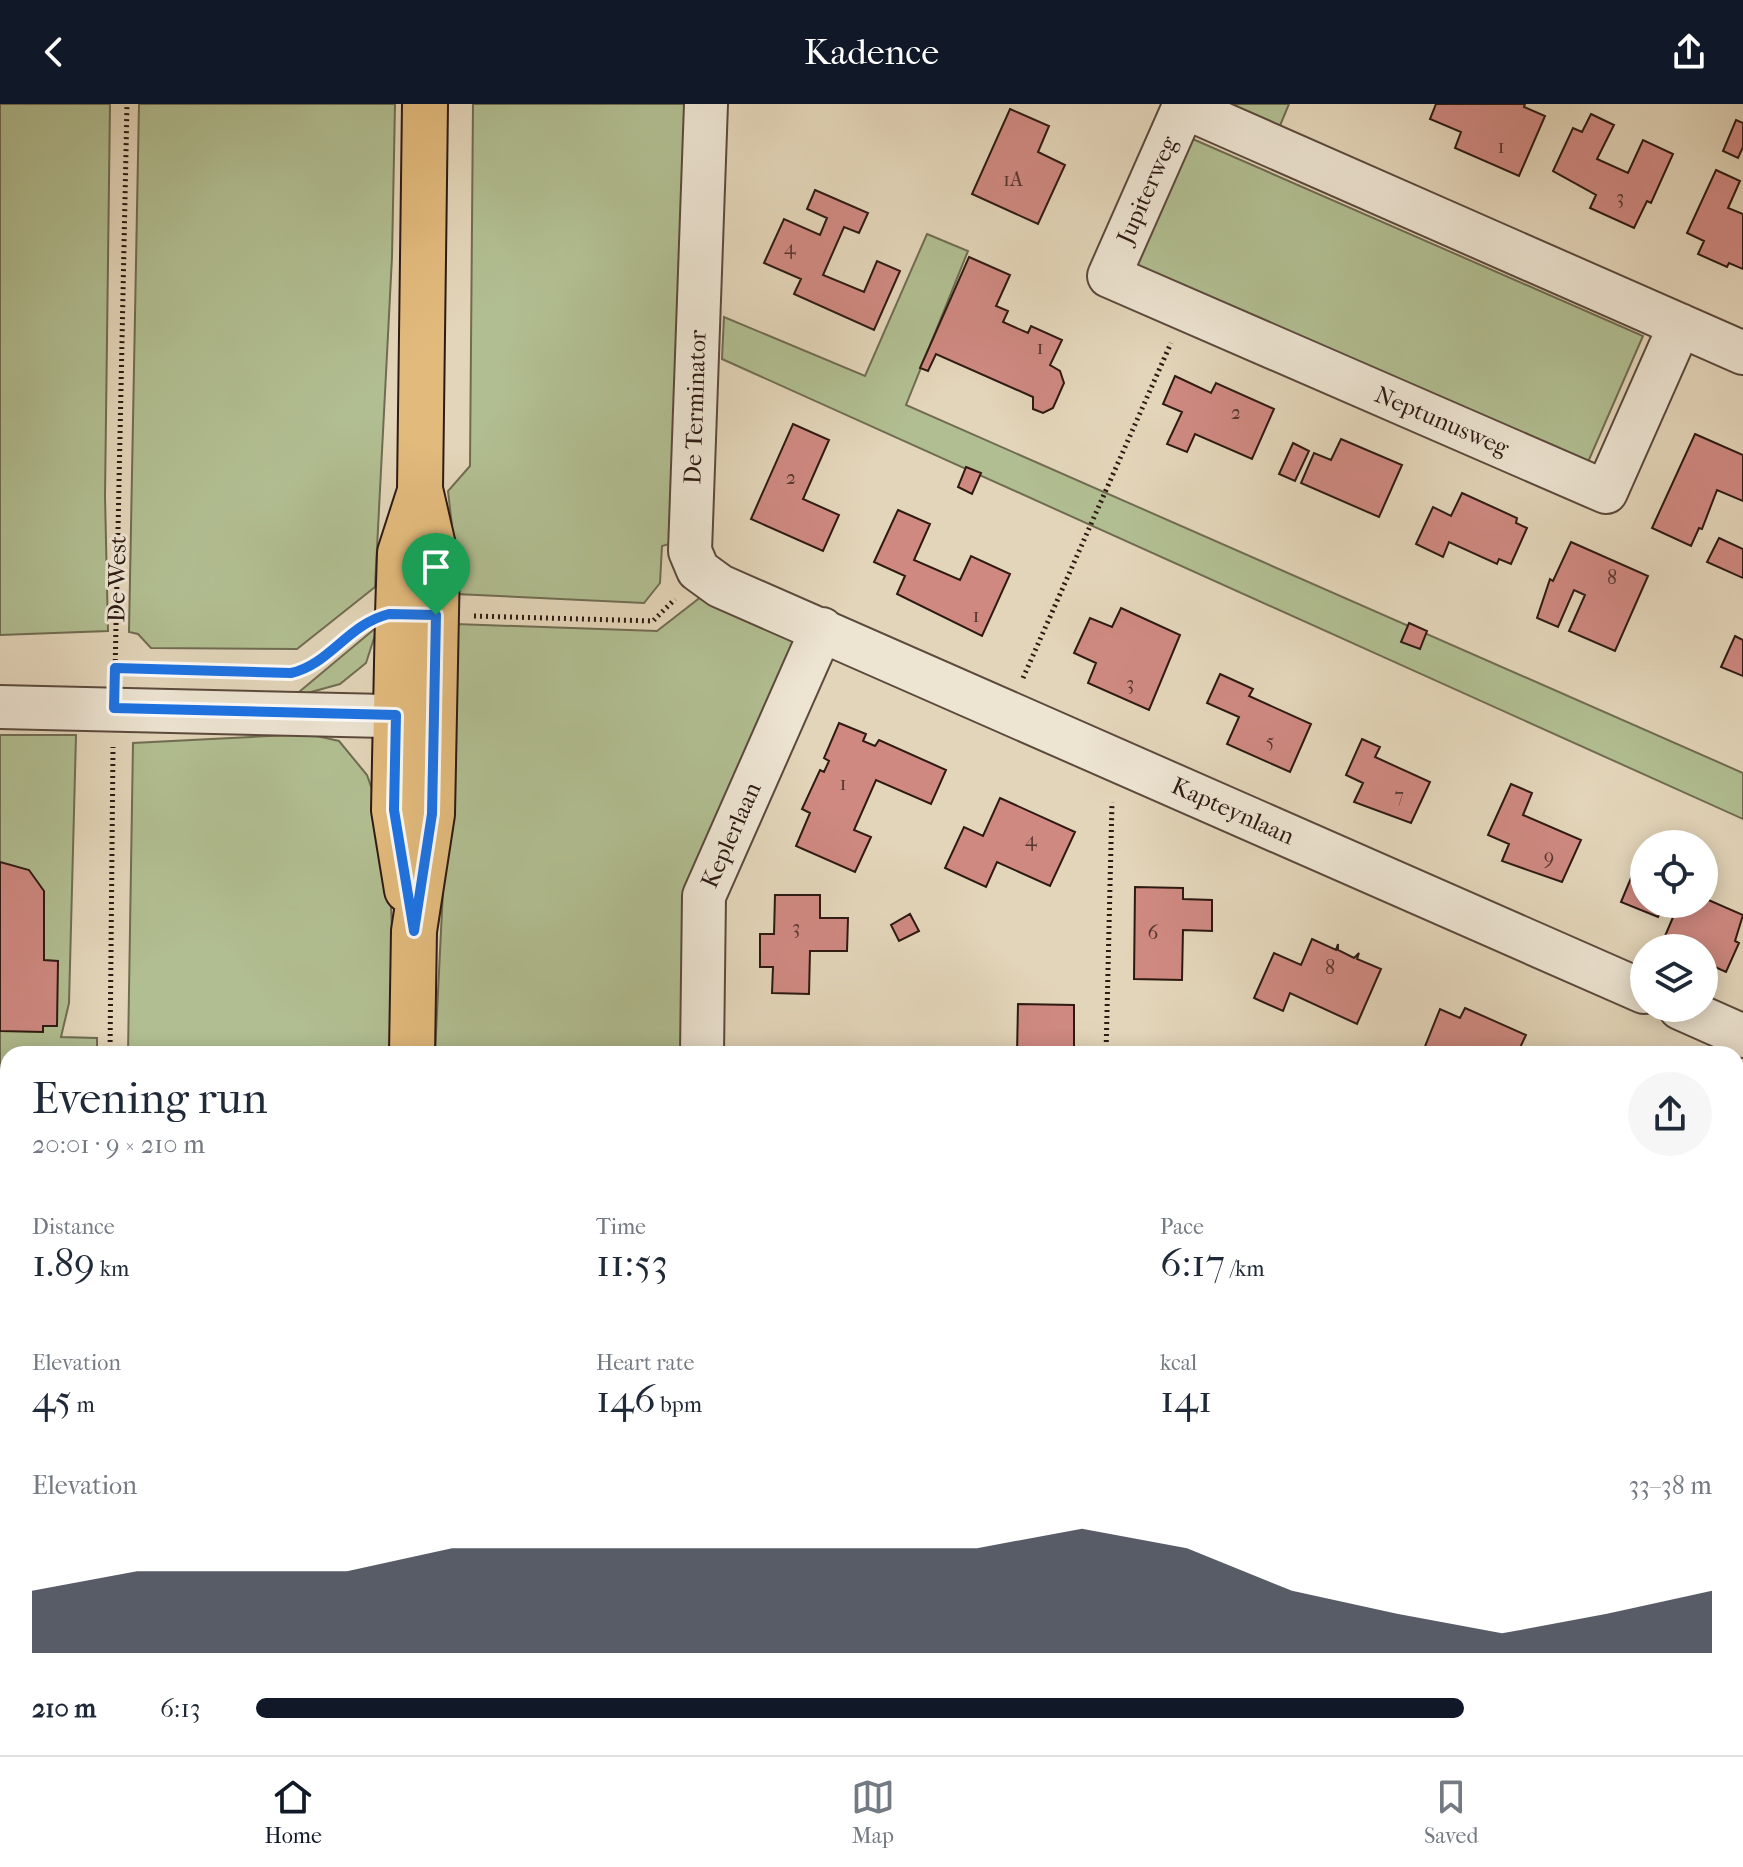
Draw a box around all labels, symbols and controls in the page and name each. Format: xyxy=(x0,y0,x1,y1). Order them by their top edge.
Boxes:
icon: back xyxy=(32,30,76,74)
icon: share xyxy=(1667,30,1711,74)
text: Kadence xyxy=(804,31,939,73)
street label: Jupiterweg xyxy=(1110,131,1184,250)
house number: 1 xyxy=(1497,135,1505,158)
house number: 1A xyxy=(1003,168,1024,191)
house number: 3 xyxy=(1616,186,1624,209)
house number: 4 xyxy=(784,236,797,259)
street label: De Terminator xyxy=(678,329,712,485)
house number: 1 xyxy=(1036,336,1044,359)
street label: Neptunusweg xyxy=(1371,380,1514,462)
house number: 2 xyxy=(1231,401,1241,424)
house number: 2 xyxy=(786,466,796,489)
pin xyxy=(402,533,470,615)
street label: De West xyxy=(102,535,132,623)
icon: arrive xyxy=(414,545,458,589)
house number: 8 xyxy=(1607,566,1617,589)
house number: 1 xyxy=(972,604,980,627)
house number: 3 xyxy=(1126,672,1134,695)
house number: 5 xyxy=(1266,730,1274,753)
house number: 1 xyxy=(839,772,847,795)
street label: Kapteynlaan xyxy=(1167,772,1299,851)
street label: Keplerlaan xyxy=(695,778,767,892)
house number: 7 xyxy=(1394,784,1404,807)
house number: 4 xyxy=(1025,828,1038,851)
map controls xyxy=(1630,830,1718,1022)
button: locate xyxy=(1630,830,1718,918)
house number: 9 xyxy=(1544,846,1554,869)
house number: 3 xyxy=(792,916,800,939)
house number: 6 xyxy=(1148,921,1159,944)
button: layers xyxy=(1630,934,1718,1022)
house number: 8 xyxy=(1325,956,1335,979)
button: share xyxy=(1628,1072,1712,1156)
text: Evening run xyxy=(32,1073,267,1124)
text: 20:01 · 9 × 210 m xyxy=(32,1129,205,1160)
text: Distance xyxy=(32,1214,115,1240)
text: Time xyxy=(596,1214,646,1240)
text: Pace xyxy=(1160,1214,1204,1240)
text: 1.89 xyxy=(32,1240,95,1286)
text: 11:53 xyxy=(596,1240,668,1286)
text: 6:17 xyxy=(1160,1240,1225,1286)
text: km xyxy=(95,1256,129,1282)
text: /km xyxy=(1225,1256,1265,1282)
text: Elevation xyxy=(32,1350,121,1376)
text: Heart rate xyxy=(596,1350,695,1376)
text: kcal xyxy=(1160,1350,1197,1376)
text: 45 xyxy=(32,1376,72,1422)
text: 146 xyxy=(596,1376,656,1422)
text: 141 xyxy=(1160,1376,1212,1422)
text: m xyxy=(72,1392,95,1418)
text: bpm xyxy=(656,1392,702,1418)
text: Elevation xyxy=(32,1470,137,1501)
text: 33–38 m xyxy=(1628,1470,1712,1501)
text: 210 m xyxy=(32,1693,96,1724)
text: 6:13 xyxy=(160,1693,200,1724)
tab: Home xyxy=(265,1775,322,1849)
tab: Map xyxy=(851,1775,895,1849)
tab: Saved xyxy=(1424,1775,1478,1849)

